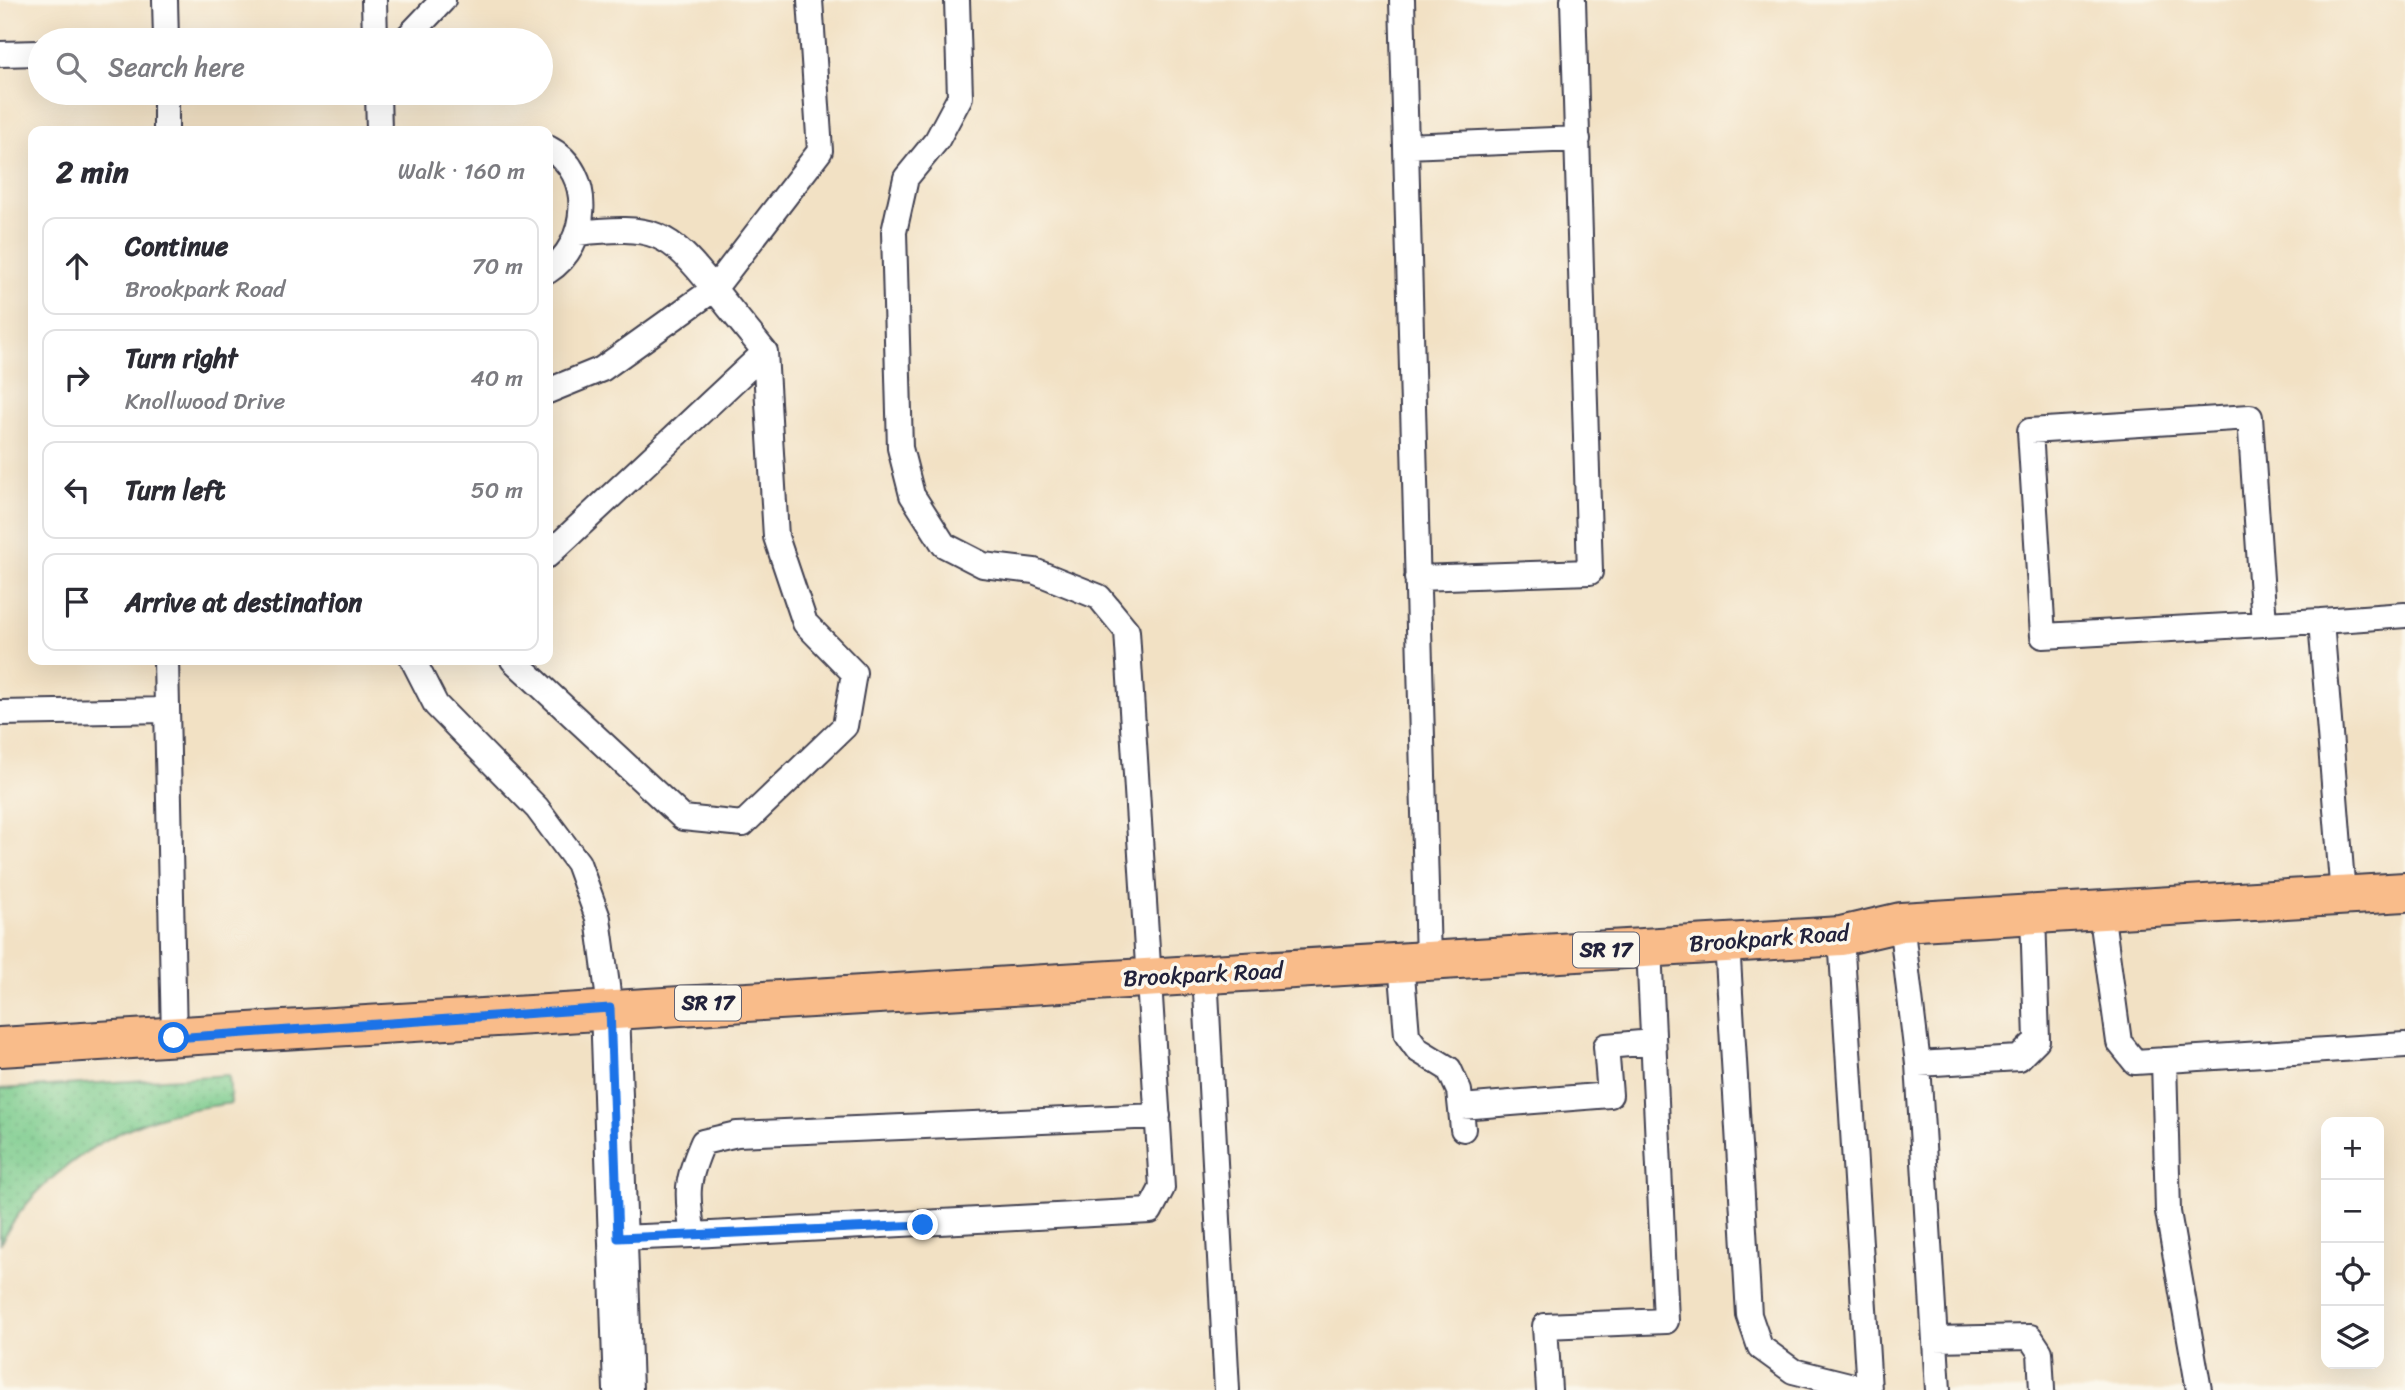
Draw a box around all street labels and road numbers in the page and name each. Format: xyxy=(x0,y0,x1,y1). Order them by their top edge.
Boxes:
street label: Brookpark Road xyxy=(1688,912,1852,965)
road number: SR 17 xyxy=(1573,932,1639,968)
street label: Brookpark Road xyxy=(1122,950,1286,999)
road number: SR 17 xyxy=(675,986,741,1020)

